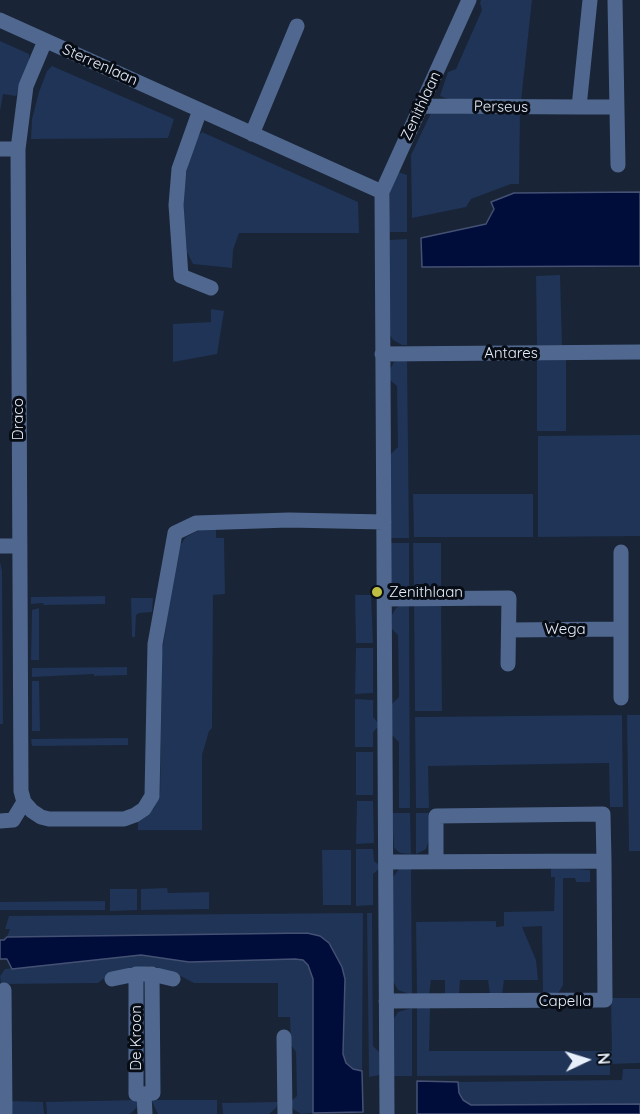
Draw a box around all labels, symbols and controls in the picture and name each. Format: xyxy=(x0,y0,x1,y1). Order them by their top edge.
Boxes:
street label: Sterrenlaan xyxy=(59,40,141,90)
street label: Zenithlaan xyxy=(397,69,445,143)
street label: Perseus xyxy=(474,98,528,116)
street label: Antares xyxy=(484,344,538,362)
street label: Draco xyxy=(9,398,27,440)
place label: Zenithlaan xyxy=(389,583,463,601)
marker: Zenithlaan xyxy=(370,585,384,599)
street label: Wega xyxy=(544,620,586,638)
street label: Capella xyxy=(539,992,591,1010)
street label: De Kroon xyxy=(127,1005,145,1071)
north arrow xyxy=(556,1030,616,1090)
text: N xyxy=(594,1052,614,1065)

